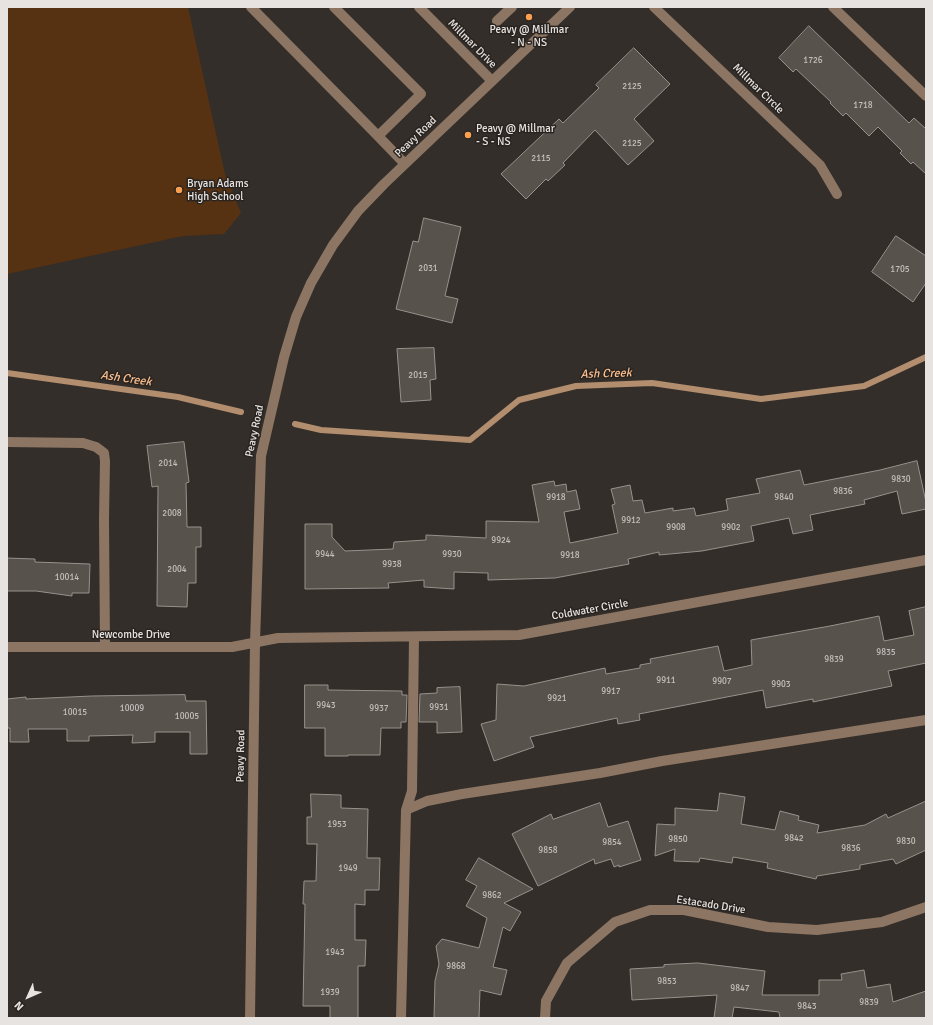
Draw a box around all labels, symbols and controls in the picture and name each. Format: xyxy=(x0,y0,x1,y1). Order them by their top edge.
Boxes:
marker: Peavy @ Millmar - N - NS xyxy=(524,12,534,22)
street label: Millmar Drive xyxy=(445,17,499,71)
place label: Peavy @ Millmar - N - NS xyxy=(490,23,568,49)
house number: 1726 xyxy=(803,56,823,66)
street label: Millmar Circle xyxy=(730,61,786,117)
house number: 2125 xyxy=(622,82,642,92)
house number: 1718 xyxy=(853,101,873,111)
street label: Peavy Road xyxy=(392,114,440,160)
place label: Peavy @ Millmar - S - NS xyxy=(476,122,555,148)
marker: Peavy @ Millmar - S - NS xyxy=(463,130,473,140)
house number: 2125 xyxy=(622,139,642,149)
house number: 2115 xyxy=(531,154,551,164)
place label: Bryan Adams High School xyxy=(187,177,248,203)
marker: Bryan Adams High School xyxy=(174,185,184,195)
house number: 2031 xyxy=(418,264,438,274)
house number: 1705 xyxy=(890,265,910,275)
water label: Ash Creek xyxy=(580,366,632,382)
water label: Ash Creek xyxy=(100,368,152,390)
house number: 2015 xyxy=(408,371,428,381)
street label: Peavy Road xyxy=(243,404,267,458)
house number: 2014 xyxy=(158,459,178,469)
house number: 9830 xyxy=(891,475,911,485)
house number: 9836 xyxy=(833,487,853,497)
house number: 9918 xyxy=(546,493,566,503)
house number: 9840 xyxy=(774,493,794,503)
house number: 2008 xyxy=(162,509,182,519)
house number: 9912 xyxy=(621,516,641,526)
house number: 9908 xyxy=(666,523,686,533)
house number: 9902 xyxy=(721,523,741,533)
house number: 9924 xyxy=(491,536,511,546)
house number: 9944 xyxy=(315,550,335,560)
house number: 9930 xyxy=(442,550,462,560)
house number: 9918 xyxy=(560,551,580,561)
house number: 9938 xyxy=(382,560,402,570)
house number: 2004 xyxy=(167,565,187,575)
house number: 10014 xyxy=(55,573,79,583)
street label: Coldwater Circle xyxy=(551,597,629,623)
street label: Newcombe Drive xyxy=(92,628,170,642)
house number: 9835 xyxy=(876,648,896,658)
house number: 9839 xyxy=(824,655,844,665)
house number: 9911 xyxy=(656,676,676,686)
house number: 9907 xyxy=(712,677,732,687)
house number: 9903 xyxy=(771,680,791,690)
house number: 9917 xyxy=(601,687,621,697)
house number: 9921 xyxy=(547,694,567,704)
house number: 9943 xyxy=(316,701,336,711)
house number: 9931 xyxy=(429,703,449,713)
house number: 10009 xyxy=(120,704,144,714)
house number: 9937 xyxy=(369,704,389,714)
house number: 10015 xyxy=(63,708,87,718)
house number: 10005 xyxy=(175,712,199,722)
street label: Peavy Road xyxy=(234,729,248,783)
house number: 1953 xyxy=(327,820,347,830)
house number: 9842 xyxy=(784,834,804,844)
house number: 9850 xyxy=(668,835,688,845)
house number: 9830 xyxy=(896,837,916,847)
house number: 9854 xyxy=(602,838,622,848)
house number: 9836 xyxy=(841,844,861,854)
house number: 9858 xyxy=(538,846,558,856)
house number: 1949 xyxy=(338,864,358,874)
house number: 9862 xyxy=(482,891,502,901)
street label: Estacado Drive xyxy=(676,893,746,917)
house number: 1943 xyxy=(325,948,345,958)
house number: 9868 xyxy=(446,962,466,972)
north arrow xyxy=(8,977,48,1017)
house number: 9853 xyxy=(657,977,677,987)
house number: 9847 xyxy=(730,984,750,994)
house number: 1939 xyxy=(320,988,340,998)
house number: 9839 xyxy=(859,998,879,1008)
text: N xyxy=(12,999,26,1013)
house number: 9843 xyxy=(797,1002,817,1012)

